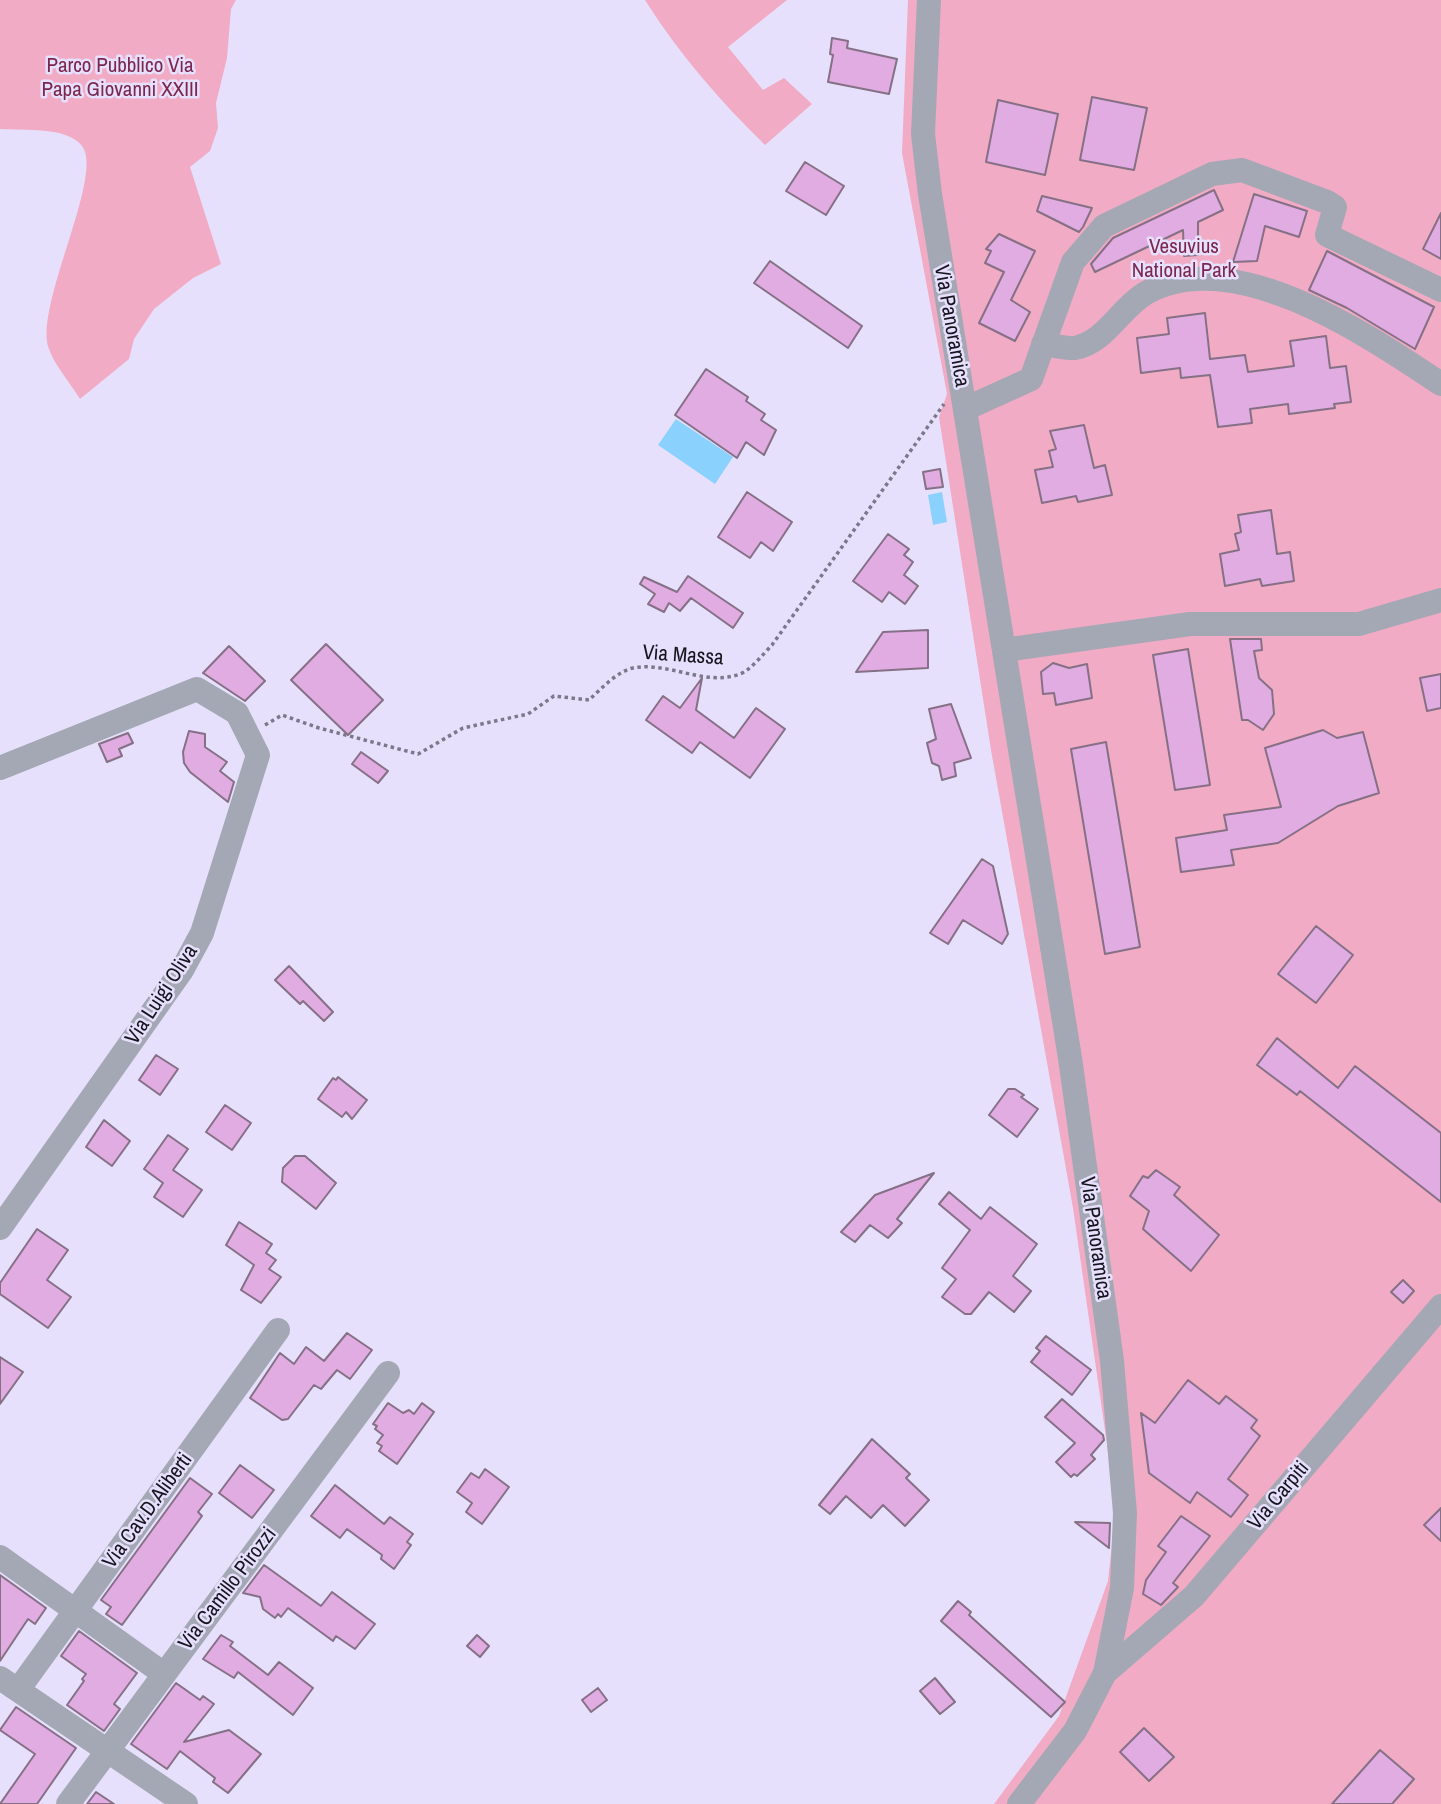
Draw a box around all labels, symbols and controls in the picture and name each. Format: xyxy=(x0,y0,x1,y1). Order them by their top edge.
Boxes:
park label: Parco Pubblico Via Papa Giovanni XXIII xyxy=(41,53,199,103)
park label: Vesuvius National Park xyxy=(1132,234,1236,284)
street label: Via Panoramica xyxy=(928,263,974,389)
street label: Via Massa xyxy=(642,641,724,671)
street label: Via Luigi Oliva xyxy=(120,940,204,1050)
street label: Via Panoramica xyxy=(1074,1175,1116,1301)
street label: Via Cav.D.Aliberti xyxy=(98,1448,198,1574)
street label: Via Carpiti xyxy=(1243,1456,1315,1536)
street label: Via Camillo Pirozzi xyxy=(174,1523,282,1655)

